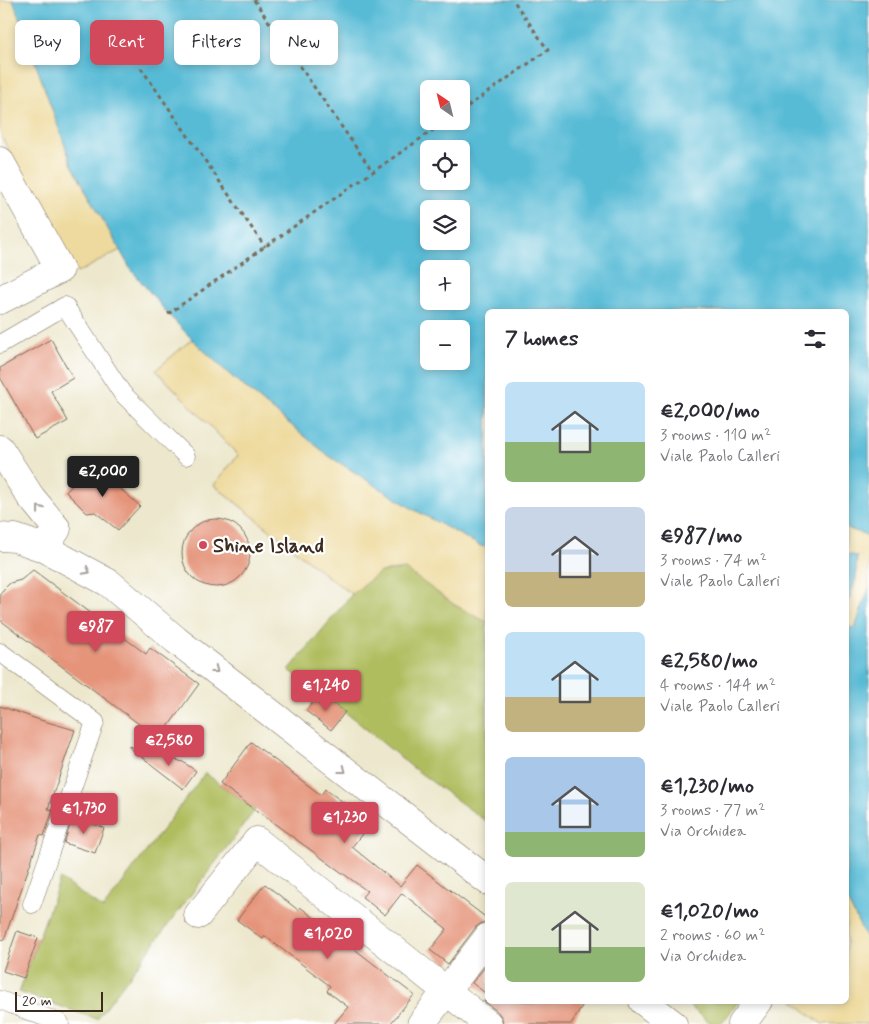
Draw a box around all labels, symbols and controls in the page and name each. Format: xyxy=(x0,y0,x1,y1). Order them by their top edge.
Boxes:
chip: Buy xyxy=(15,20,80,65)
chip: Rent xyxy=(90,20,164,65)
chip: Filters xyxy=(174,20,260,65)
chip: New xyxy=(270,20,338,65)
north arrow xyxy=(420,80,470,130)
map controls xyxy=(420,80,470,370)
button: locate xyxy=(420,140,470,190)
button: layers xyxy=(420,200,470,250)
button: + xyxy=(420,260,470,310)
button: − xyxy=(420,320,470,370)
text: 7 homes xyxy=(505,325,578,353)
icon: filters xyxy=(801,325,829,353)
text: €2,000/mo xyxy=(660,397,760,425)
icon: home xyxy=(545,402,605,462)
text: 3 rooms · 110 m² xyxy=(660,425,771,446)
text: Viale Paolo Calleri xyxy=(660,446,780,467)
pin: €2,000 xyxy=(62,456,144,498)
text: €2,000 xyxy=(78,461,128,482)
one-way arrow xyxy=(38,506,46,515)
text: €987/mo xyxy=(660,522,742,550)
icon: home xyxy=(545,527,605,587)
place label: Shine Island xyxy=(213,533,324,560)
marker: Shine Island xyxy=(197,539,209,551)
text: 3 rooms · 74 m² xyxy=(660,550,767,571)
one-way arrow xyxy=(82,565,91,575)
text: Viale Paolo Calleri xyxy=(660,571,780,592)
pin: €987 xyxy=(66,610,126,653)
text: €987 xyxy=(78,616,114,637)
text: €2,580/mo xyxy=(660,647,758,675)
icon: home xyxy=(545,652,605,712)
one-way arrow xyxy=(209,665,218,673)
pin: €1,240 xyxy=(285,670,367,712)
text: €1,240 xyxy=(302,675,350,696)
text: 4 rooms · 144 m² xyxy=(660,675,776,696)
text: Viale Paolo Calleri xyxy=(660,696,780,717)
pin: €2,580 xyxy=(128,724,210,767)
text: €2,580 xyxy=(145,730,193,751)
one-way arrow xyxy=(338,765,347,774)
text: €1,230/mo xyxy=(660,772,754,800)
icon: home xyxy=(545,777,605,837)
pin: €1,730 xyxy=(43,792,125,835)
text: €1,730 xyxy=(62,798,106,819)
text: 3 rooms · 77 m² xyxy=(660,800,765,821)
pin: €1,230 xyxy=(304,802,386,844)
text: €1,230 xyxy=(322,807,368,828)
text: Via Orchidea xyxy=(660,821,746,842)
text: €1,020/mo xyxy=(660,897,759,925)
icon: home xyxy=(545,902,605,962)
pin: €1,020 xyxy=(287,918,369,960)
text: €1,020 xyxy=(304,923,352,944)
text: 2 rooms · 60 m² xyxy=(660,925,765,946)
text: Via Orchidea xyxy=(660,946,746,967)
scale bar xyxy=(15,989,102,1012)
text: 20 m xyxy=(22,992,52,1010)

